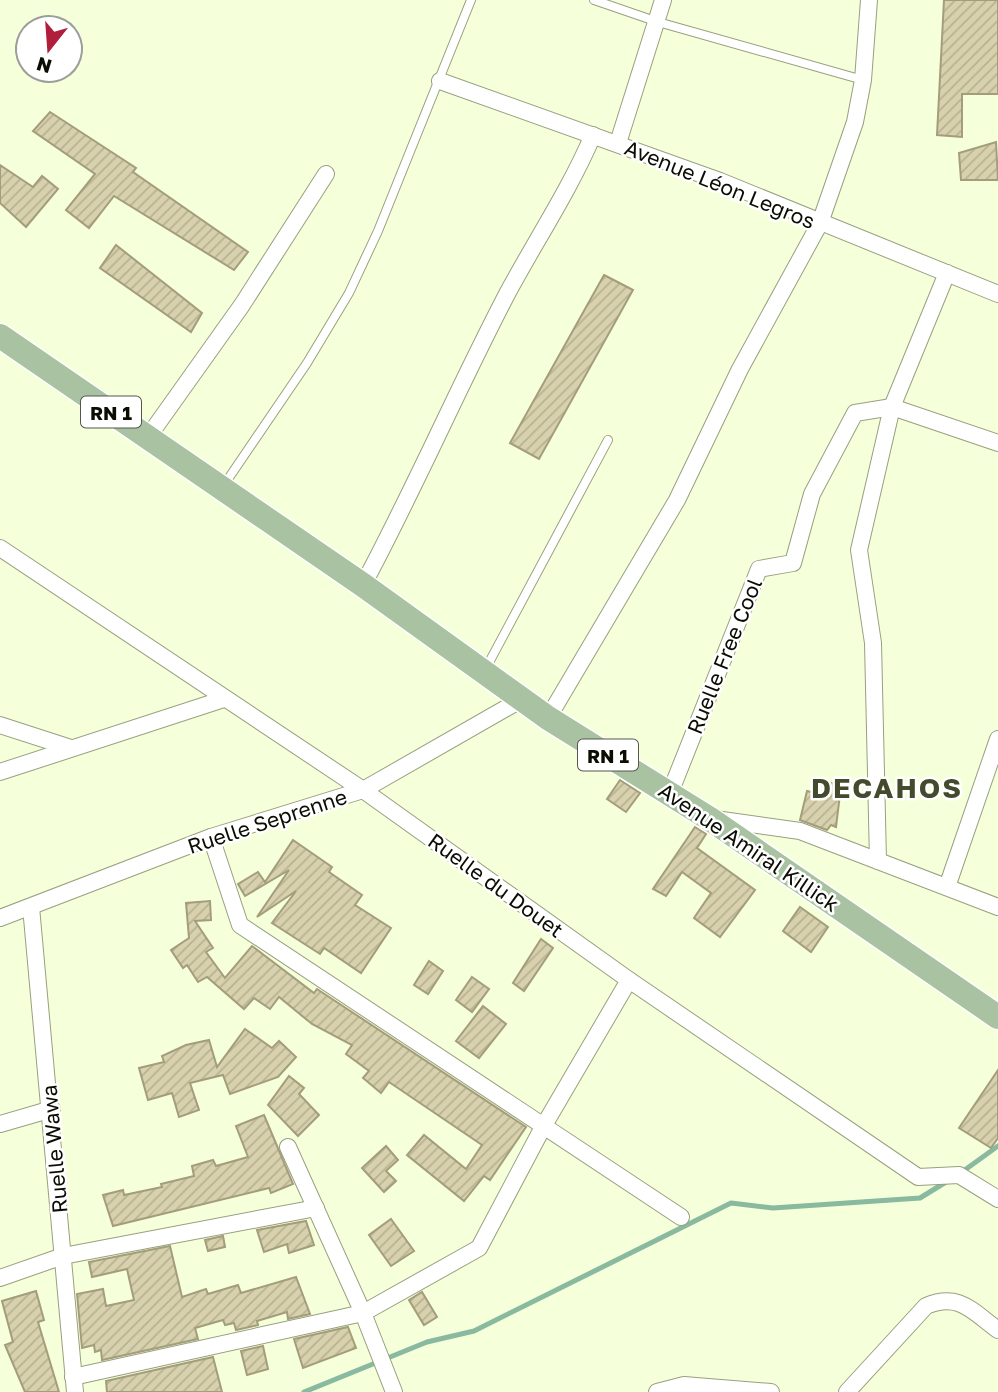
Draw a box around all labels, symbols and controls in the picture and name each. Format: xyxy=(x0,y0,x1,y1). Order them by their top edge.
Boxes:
north arrow xyxy=(14,14,84,84)
text: N xyxy=(34,53,54,79)
street label: Avenue Léon Legros xyxy=(621,134,819,234)
road number: RN 1 xyxy=(81,396,141,428)
street label: Ruelle Free Cool xyxy=(681,574,767,738)
road number: RN 1 xyxy=(578,740,638,770)
district label: DECAHOS xyxy=(811,771,963,804)
street label: Avenue Amiral Killick xyxy=(654,777,844,917)
street label: Ruelle Seprenne xyxy=(184,783,350,859)
street label: Ruelle du Douet xyxy=(423,827,569,943)
street label: Ruelle Wawa xyxy=(35,1084,73,1214)

